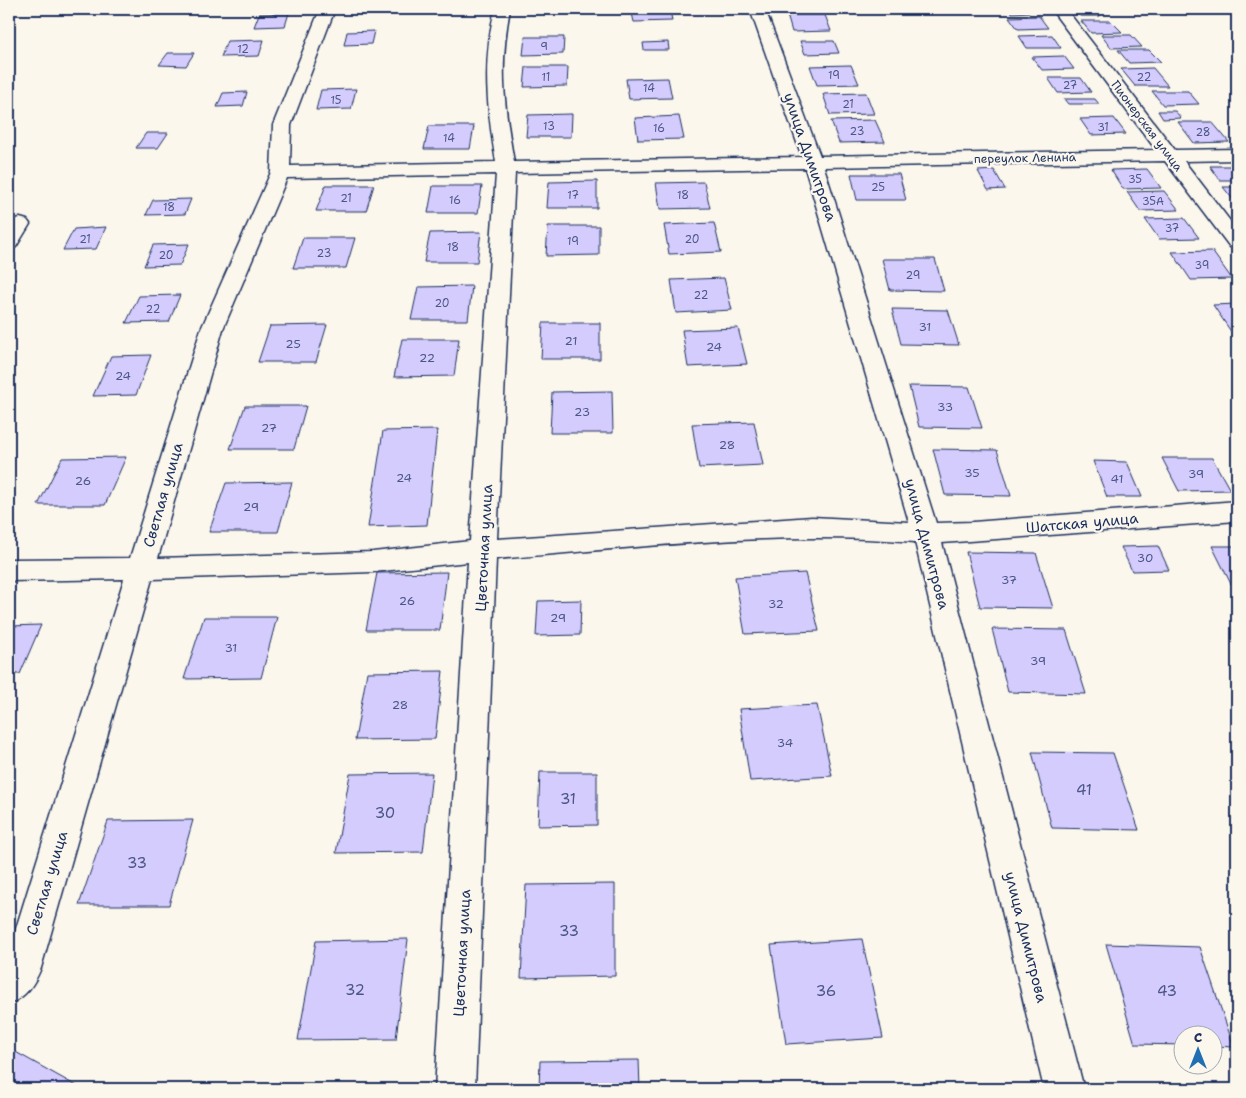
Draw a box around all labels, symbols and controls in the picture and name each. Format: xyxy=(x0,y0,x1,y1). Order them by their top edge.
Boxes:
house number: 9 xyxy=(540,39,548,54)
house number: 12 xyxy=(237,42,249,57)
house number: 19 xyxy=(828,68,840,83)
house number: 11 xyxy=(542,70,550,85)
house number: 22 xyxy=(1137,70,1151,85)
street label: Пионерская улица xyxy=(1108,77,1187,175)
house number: 27 xyxy=(1063,78,1078,93)
house number: 14 xyxy=(643,81,655,96)
street label: улица Димитрова xyxy=(779,90,842,225)
house number: 15 xyxy=(330,93,342,108)
house number: 21 xyxy=(842,97,854,112)
house number: 13 xyxy=(543,119,555,134)
house number: 31 xyxy=(1097,120,1109,135)
house number: 16 xyxy=(653,121,665,136)
house number: 23 xyxy=(850,124,864,139)
house number: 28 xyxy=(1195,125,1211,140)
house number: 14 xyxy=(443,131,455,146)
street label: переулок Ленина xyxy=(974,149,1077,167)
house number: 35 xyxy=(1128,172,1142,187)
house number: 25 xyxy=(871,180,885,195)
house number: 17 xyxy=(567,188,579,203)
house number: 18 xyxy=(677,188,689,203)
house number: 21 xyxy=(340,191,352,206)
house number: 16 xyxy=(449,193,461,208)
house number: 35А xyxy=(1142,194,1164,209)
house number: 18 xyxy=(163,200,175,215)
house number: 37 xyxy=(1165,221,1180,236)
house number: 21 xyxy=(79,232,91,247)
house number: 20 xyxy=(684,232,700,247)
house number: 19 xyxy=(567,234,579,249)
house number: 18 xyxy=(447,240,459,255)
house number: 23 xyxy=(317,246,331,261)
house number: 20 xyxy=(158,248,174,263)
house number: 39 xyxy=(1195,258,1209,273)
house number: 29 xyxy=(906,268,920,283)
house number: 22 xyxy=(694,288,708,303)
house number: 20 xyxy=(434,296,450,311)
house number: 22 xyxy=(146,302,160,317)
house number: 31 xyxy=(919,319,931,335)
house number: 21 xyxy=(565,333,577,349)
house number: 25 xyxy=(285,336,301,352)
house number: 24 xyxy=(706,339,722,355)
house number: 22 xyxy=(419,350,435,366)
house number: 24 xyxy=(115,368,131,384)
house number: 33 xyxy=(937,399,953,415)
house number: 23 xyxy=(574,404,590,420)
house number: 27 xyxy=(261,420,277,436)
house number: 28 xyxy=(719,437,735,453)
street label: Светлая улица xyxy=(138,440,188,550)
house number: 35 xyxy=(964,465,980,481)
house number: 39 xyxy=(1188,466,1204,482)
house number: 24 xyxy=(396,470,412,486)
house number: 41 xyxy=(1111,471,1123,487)
house number: 26 xyxy=(75,473,91,489)
street label: улица Димитрова xyxy=(900,476,954,612)
street label: Цветочная улица xyxy=(471,483,497,612)
house number: 29 xyxy=(243,499,259,515)
street label: Шатская улица xyxy=(1025,508,1140,538)
house number: 30 xyxy=(1137,550,1153,566)
house number: 37 xyxy=(1001,572,1017,588)
house number: 26 xyxy=(399,593,415,609)
house number: 32 xyxy=(768,596,784,612)
house number: 29 xyxy=(550,610,566,626)
house number: 31 xyxy=(225,640,237,656)
house number: 39 xyxy=(1030,653,1046,669)
house number: 28 xyxy=(392,697,408,713)
house number: 34 xyxy=(777,735,793,751)
house number: 41 xyxy=(1076,780,1092,800)
house number: 31 xyxy=(560,789,576,809)
house number: 30 xyxy=(375,803,395,823)
street label: Светлая улица xyxy=(22,828,73,938)
house number: 33 xyxy=(127,853,147,873)
street label: улица Димитрова xyxy=(1000,869,1052,1005)
street label: Цветочная улица xyxy=(449,888,475,1017)
house number: 33 xyxy=(559,921,579,941)
house number: 32 xyxy=(345,980,365,1000)
house number: 36 xyxy=(816,981,836,1001)
house number: 43 xyxy=(1157,981,1177,1001)
north arrow xyxy=(1174,1026,1224,1076)
text: С xyxy=(1194,1028,1202,1046)

